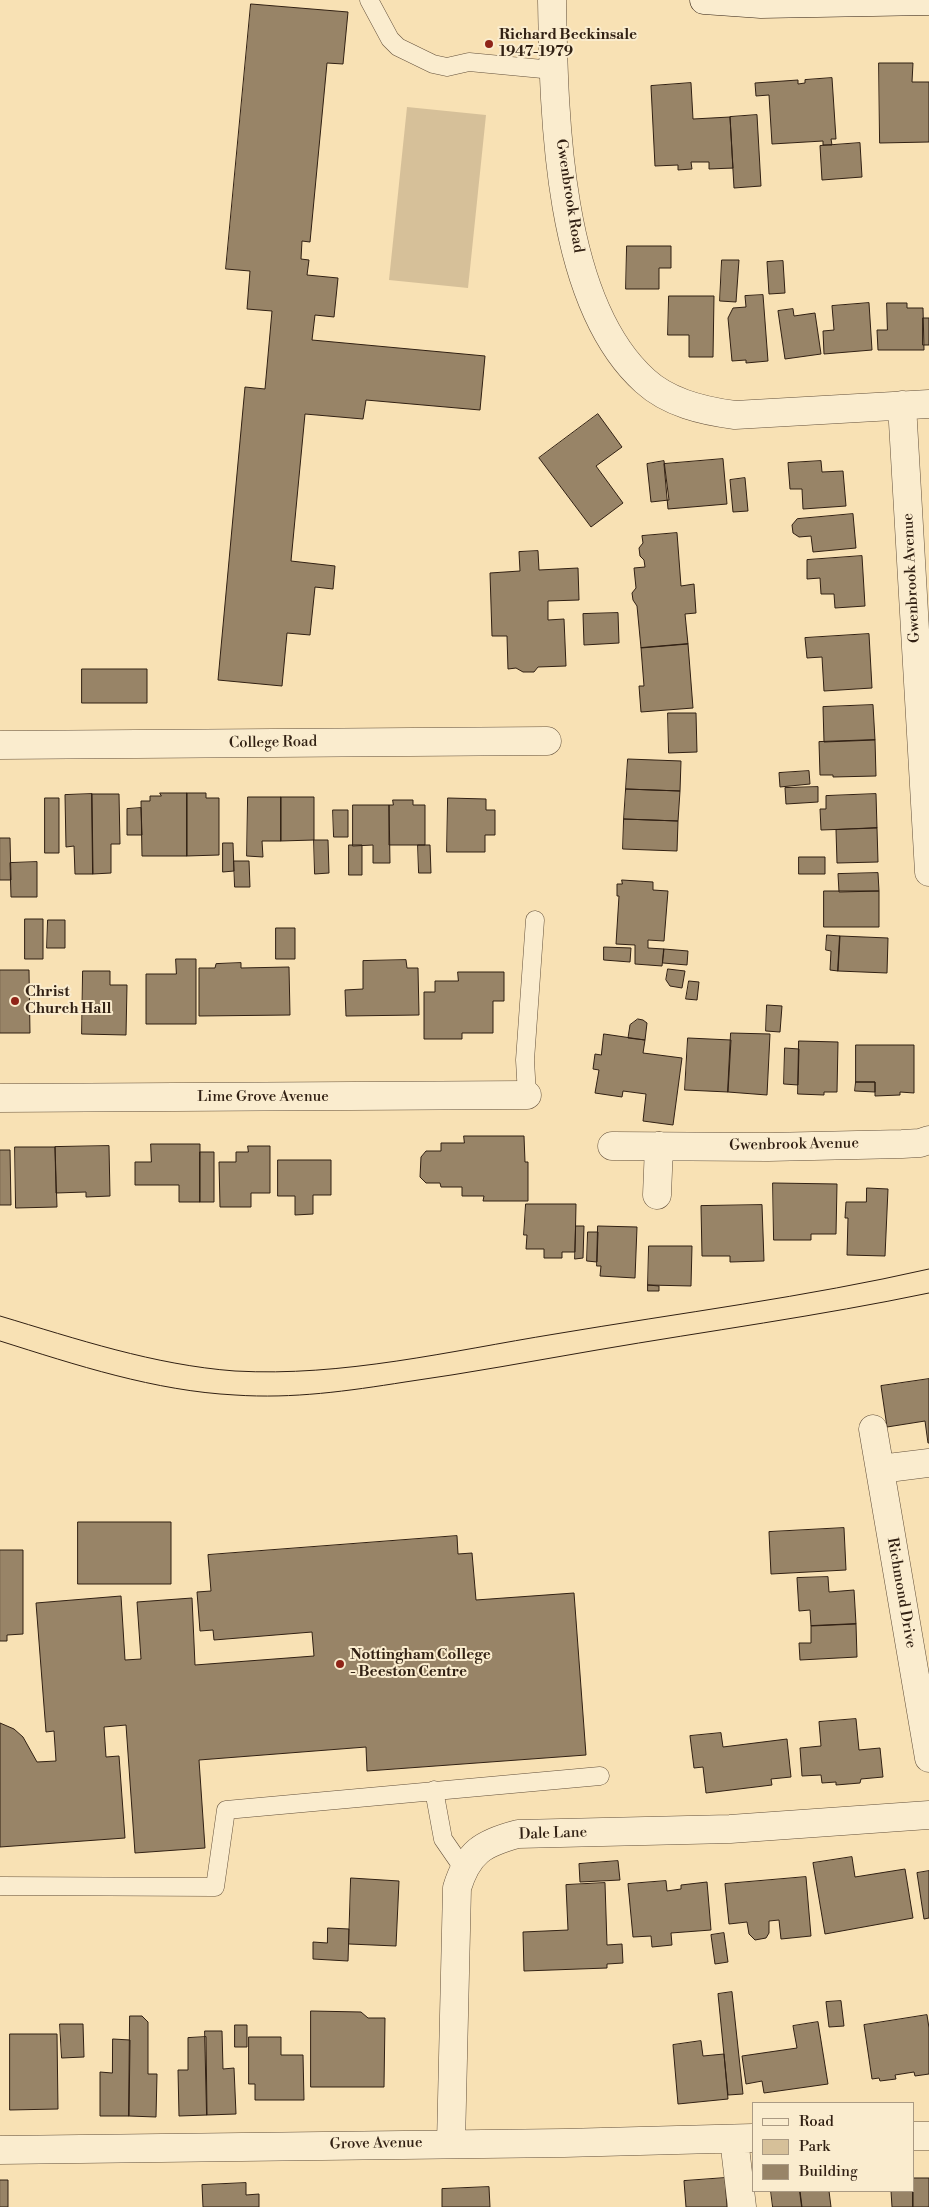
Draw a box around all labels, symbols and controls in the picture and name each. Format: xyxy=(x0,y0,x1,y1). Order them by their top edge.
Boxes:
place label: Richard Beckinsale 1947-1979 xyxy=(499,26,637,61)
marker: Richard Beckinsale 1947-1979 xyxy=(483,38,495,50)
street label: Gwenbrook Road xyxy=(551,138,587,254)
street label: Gwenbrook Avenue xyxy=(900,513,924,643)
street label: College Road xyxy=(229,733,317,753)
place label: Christ Church Hall xyxy=(25,983,111,1018)
marker: Christ Church Hall xyxy=(9,995,21,1007)
street label: Lime Grove Avenue xyxy=(197,1088,329,1106)
street label: Gwenbrook Avenue xyxy=(729,1135,859,1155)
street label: Richmond Drive xyxy=(882,1536,920,1650)
place label: Nottingham College - Beeston Centre xyxy=(350,1646,491,1681)
marker: Nottingham College - Beeston Centre xyxy=(334,1658,346,1670)
street label: Dale Lane xyxy=(519,1824,587,1844)
legend xyxy=(752,2102,914,2192)
text: Road xyxy=(799,2112,834,2131)
street label: Grove Avenue xyxy=(329,2134,423,2154)
text: Park xyxy=(799,2137,830,2156)
text: Building xyxy=(799,2162,858,2181)

